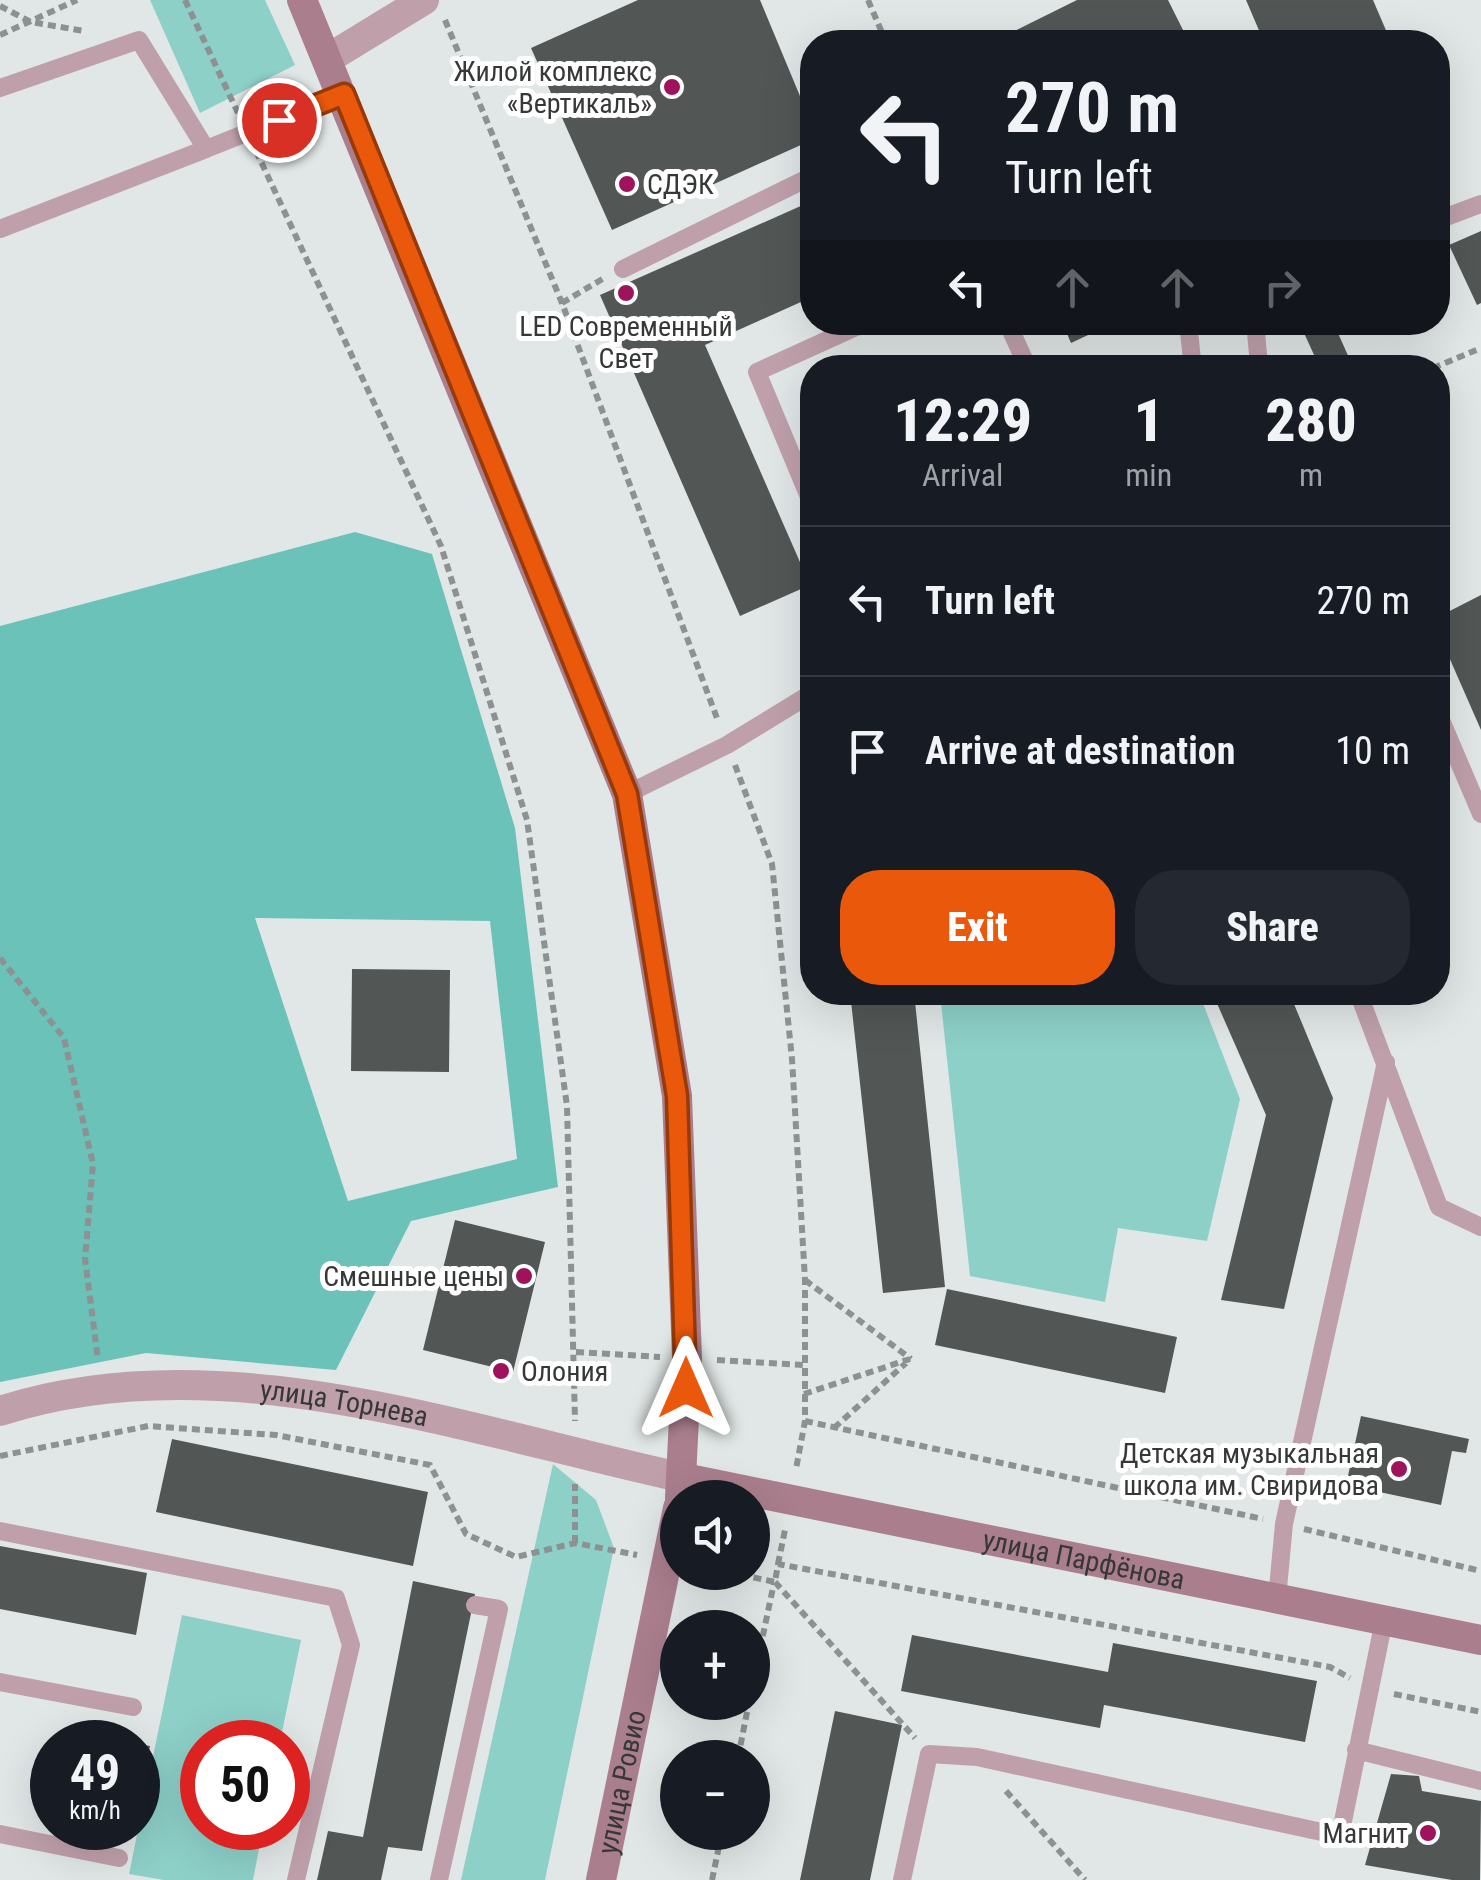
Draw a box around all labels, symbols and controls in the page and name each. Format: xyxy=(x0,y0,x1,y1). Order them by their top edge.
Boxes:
place label: Жилой комплекс «Вертикаль» xyxy=(453,55,652,120)
text: 270 m xyxy=(1005,67,1179,149)
icon: left xyxy=(840,70,970,200)
marker: Жилой комплекс «Вертикаль» xyxy=(661,76,683,98)
pin xyxy=(237,78,322,163)
icon: arrive xyxy=(252,93,307,148)
text: Turn left xyxy=(1005,151,1153,204)
place label: СДЭК xyxy=(647,168,714,201)
marker: СДЭК xyxy=(616,173,638,195)
icon: left xyxy=(940,260,995,315)
icon: ahead xyxy=(1045,260,1100,315)
icon: ahead xyxy=(1150,260,1205,315)
icon: right xyxy=(1255,260,1310,315)
marker: LED Современный Свет xyxy=(615,282,637,304)
place label: LED Современный Свет xyxy=(519,310,733,375)
text: 12:29 xyxy=(893,385,1032,456)
text: 1 xyxy=(1133,385,1164,456)
text: 280 xyxy=(1265,385,1357,456)
text: Arrival xyxy=(922,456,1003,494)
text: min xyxy=(1125,456,1172,494)
text: m xyxy=(1299,456,1323,494)
icon: left xyxy=(840,574,895,629)
text: Turn left xyxy=(925,579,1055,623)
text: 270 m xyxy=(1316,579,1410,623)
icon: arrive xyxy=(840,724,895,779)
text: Arrive at destination xyxy=(925,729,1235,773)
text: 10 m xyxy=(1335,729,1410,773)
button: Exit xyxy=(840,870,1115,985)
button: Share xyxy=(1135,870,1410,985)
place label: Смешные цены xyxy=(323,1260,504,1293)
marker: Смешные цены xyxy=(513,1265,535,1287)
position arrow xyxy=(634,1336,738,1440)
place label: Олония xyxy=(521,1355,608,1388)
marker: Олония xyxy=(490,1360,512,1382)
street label: улица Торнева xyxy=(259,1373,431,1433)
place label: Детская музыкальная школа им. Свиридова xyxy=(1120,1437,1379,1502)
marker: Детская музыкальная школа им. Свиридова xyxy=(1388,1458,1410,1480)
map controls xyxy=(660,1480,770,1850)
button: sound xyxy=(660,1480,770,1590)
street label: улица Парфёнова xyxy=(980,1523,1188,1596)
button: + xyxy=(660,1610,770,1720)
street label: улица Ровио xyxy=(590,1707,652,1857)
speed limit sign: 50 xyxy=(180,1720,310,1850)
button: − xyxy=(660,1740,770,1850)
text: 49 xyxy=(70,1744,120,1802)
text: km/h xyxy=(69,1796,121,1825)
place label: Магнит xyxy=(1323,1817,1408,1850)
marker: Магнит xyxy=(1417,1822,1439,1844)

